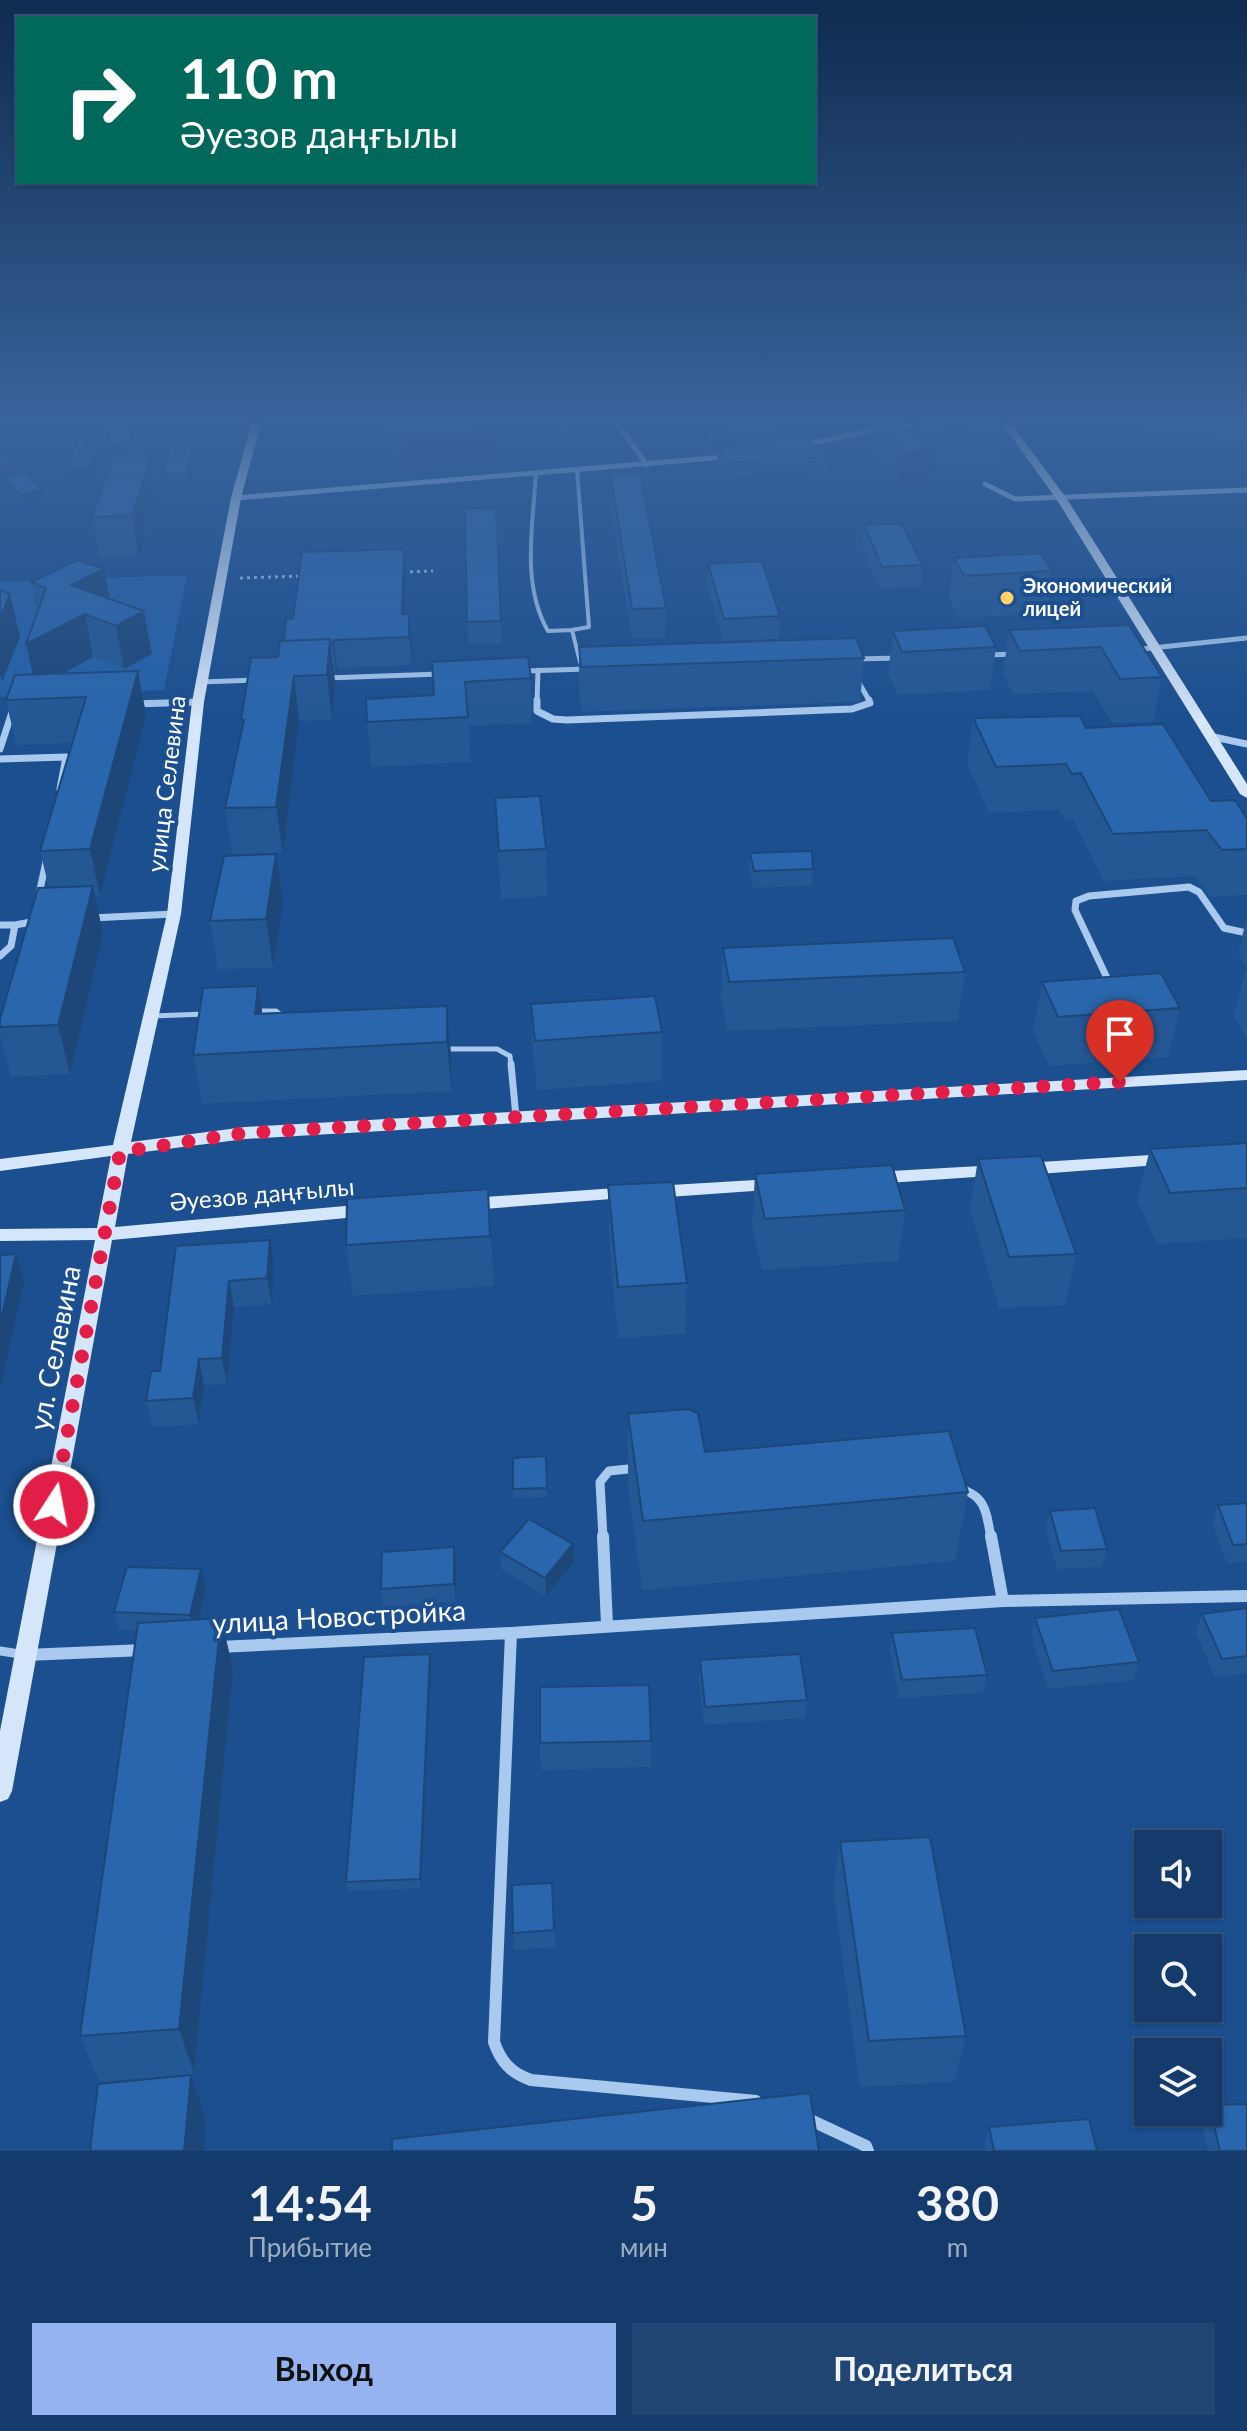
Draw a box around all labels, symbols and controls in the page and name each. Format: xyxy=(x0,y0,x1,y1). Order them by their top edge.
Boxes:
text: 110 m xyxy=(180,44,338,111)
icon: right xyxy=(48,48,152,152)
text: Әуезов даңғылы xyxy=(180,112,458,156)
place label: Экономический лицей xyxy=(1023,573,1172,620)
marker: Экономический лицей xyxy=(998,589,1016,607)
street label: улица Селевина xyxy=(140,694,191,874)
pin xyxy=(1086,1000,1154,1082)
icon: arrive xyxy=(1098,1012,1142,1056)
street label: Әуезов даңғылы xyxy=(168,1171,355,1216)
street label: ул. Селевина xyxy=(21,1262,87,1433)
position arrow xyxy=(12,1463,96,1547)
street label: улица Новостройка xyxy=(211,1592,467,1640)
map controls xyxy=(1134,1830,1222,2126)
button: sound xyxy=(1134,1830,1222,1918)
button: search xyxy=(1134,1934,1222,2022)
button: layers xyxy=(1134,2038,1222,2126)
text: 14:54 xyxy=(248,2174,372,2231)
text: 5 xyxy=(630,2174,658,2231)
text: 380 xyxy=(916,2174,999,2231)
text: Прибытие xyxy=(248,2231,372,2263)
text: мин xyxy=(620,2231,668,2263)
text: m xyxy=(947,2231,968,2263)
button: Выход xyxy=(32,2323,616,2415)
button: Поделиться xyxy=(632,2323,1215,2415)

